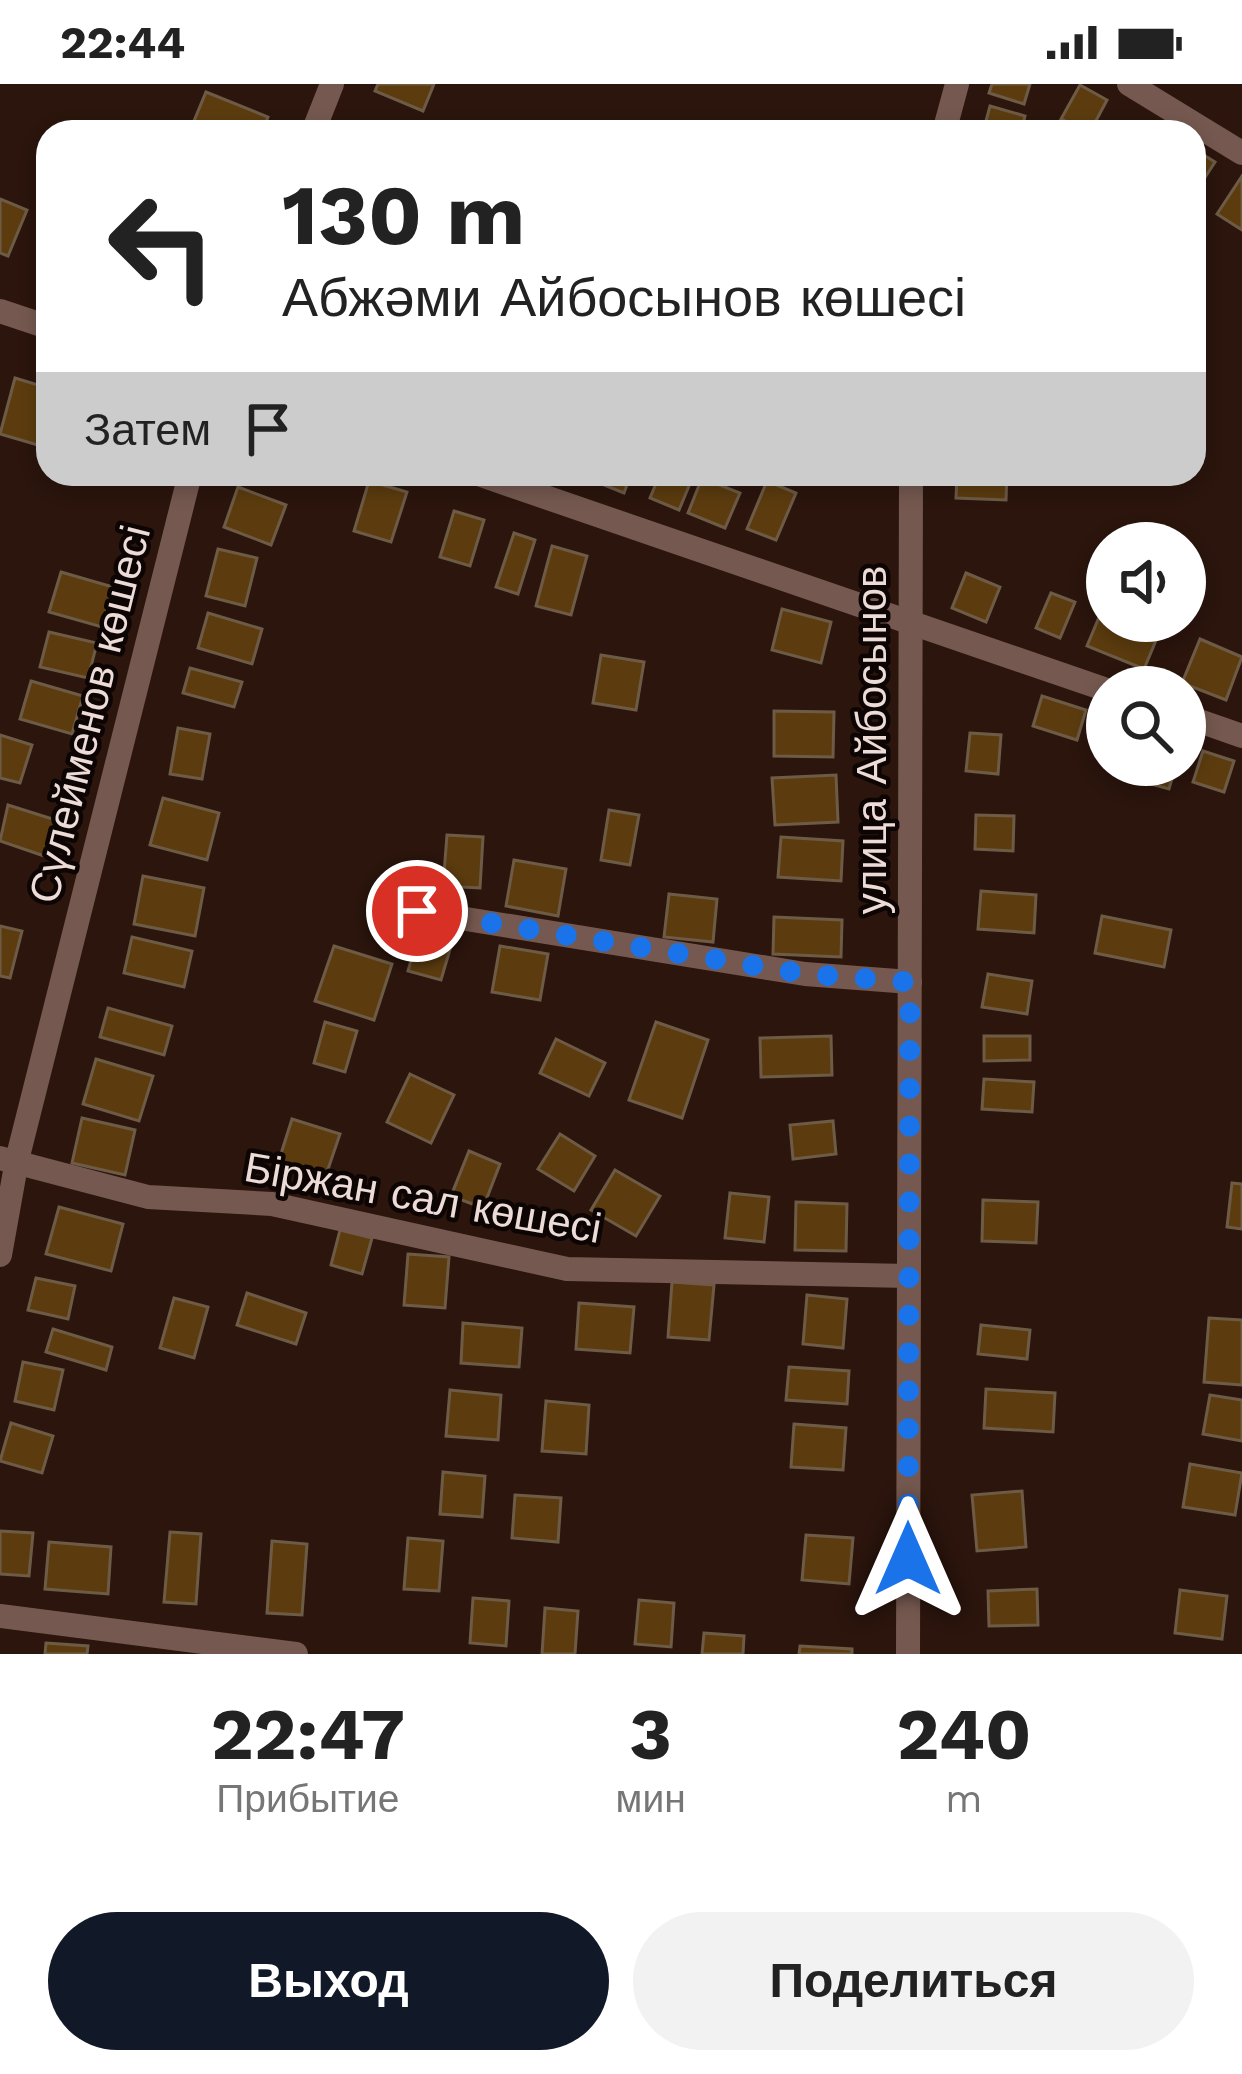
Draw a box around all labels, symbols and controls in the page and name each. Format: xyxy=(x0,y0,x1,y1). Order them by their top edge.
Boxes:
text: 22:44 xyxy=(60,16,185,69)
text: 130 m xyxy=(282,166,525,264)
icon: left xyxy=(84,168,240,324)
text: Абжәми Айбосынов көшесі xyxy=(282,266,966,329)
icon: arrive xyxy=(235,396,301,462)
text: Затем xyxy=(84,403,211,456)
street label: Сүлейменов көшесі xyxy=(19,520,160,908)
map controls xyxy=(1086,522,1206,786)
button: sound xyxy=(1086,522,1206,642)
street label: улица Айбосынов xyxy=(847,566,896,914)
button: search xyxy=(1086,666,1206,786)
pin xyxy=(366,860,468,962)
icon: arrive xyxy=(384,878,450,944)
street label: Біржан сал көшесі xyxy=(241,1142,605,1253)
position arrow xyxy=(845,1496,971,1622)
text: 22:47 xyxy=(211,1692,405,1776)
text: 3 xyxy=(629,1692,672,1776)
text: 240 xyxy=(896,1692,1031,1776)
text: Прибытие xyxy=(216,1776,399,1821)
text: мин xyxy=(616,1776,686,1821)
text: m xyxy=(945,1776,982,1821)
button: Выход xyxy=(48,1912,609,2050)
button: Поделиться xyxy=(633,1912,1194,2050)

